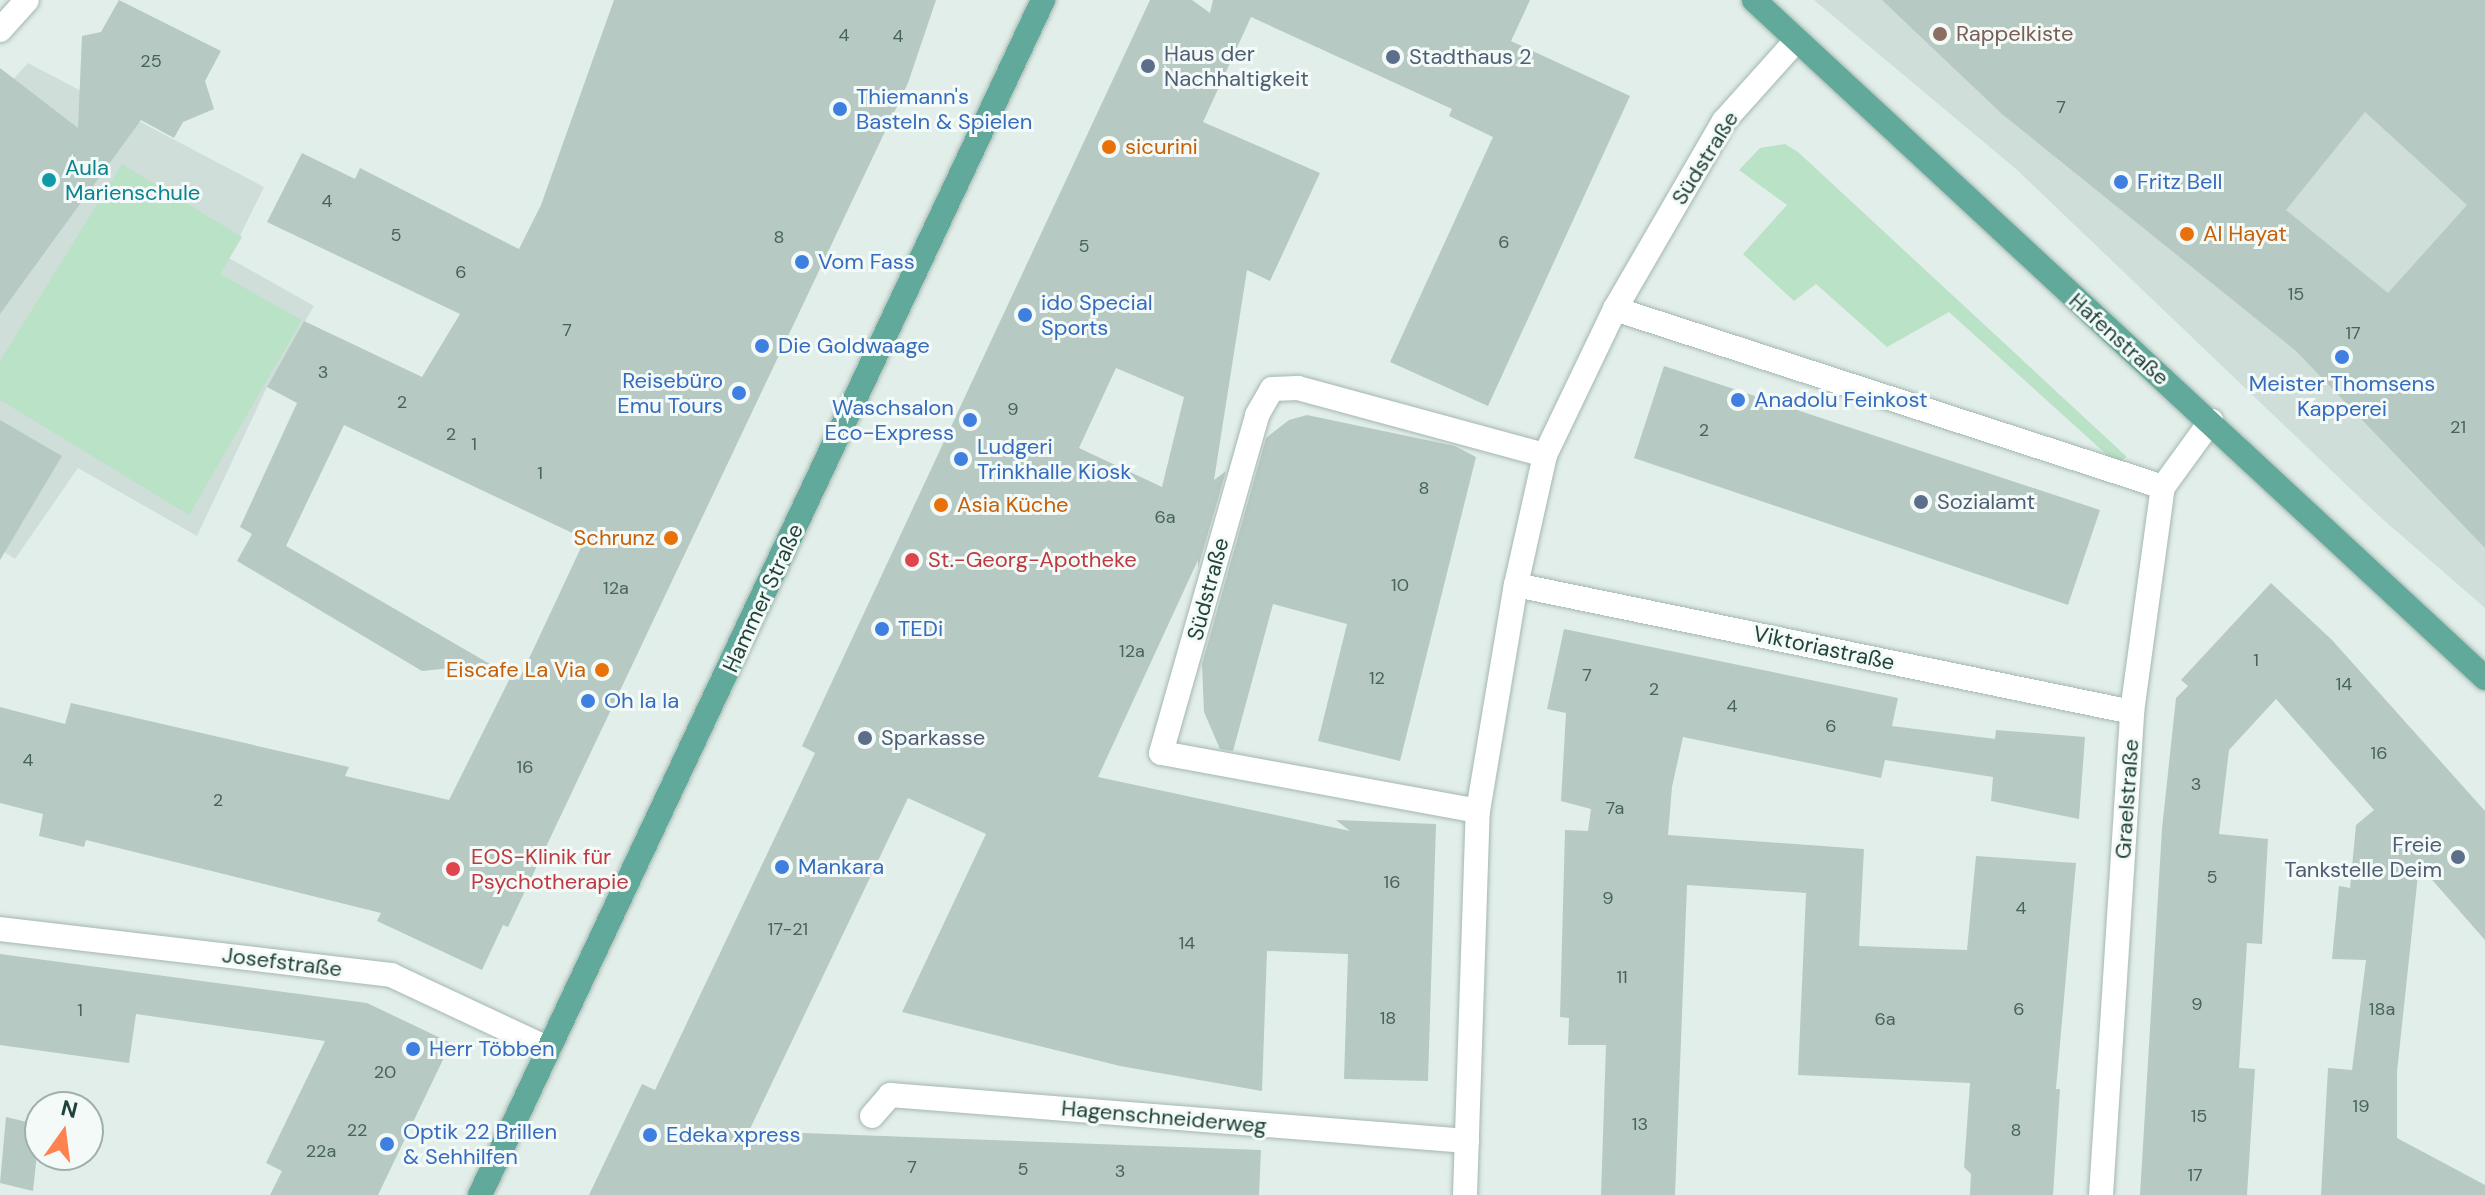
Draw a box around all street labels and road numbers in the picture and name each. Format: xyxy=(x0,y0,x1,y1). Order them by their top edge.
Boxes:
street label: Südstraße xyxy=(1666,106,1744,210)
street label: Hafenstraße xyxy=(2064,287,2174,391)
street label: Hammer Straße xyxy=(717,520,809,676)
street label: Südstraße xyxy=(1182,535,1234,643)
street label: Viktoriastraße xyxy=(1751,620,1897,676)
street label: Graelstraße xyxy=(2110,738,2144,860)
street label: Josefstraße xyxy=(220,942,344,982)
street label: Hagenschneiderweg xyxy=(1060,1095,1268,1139)

